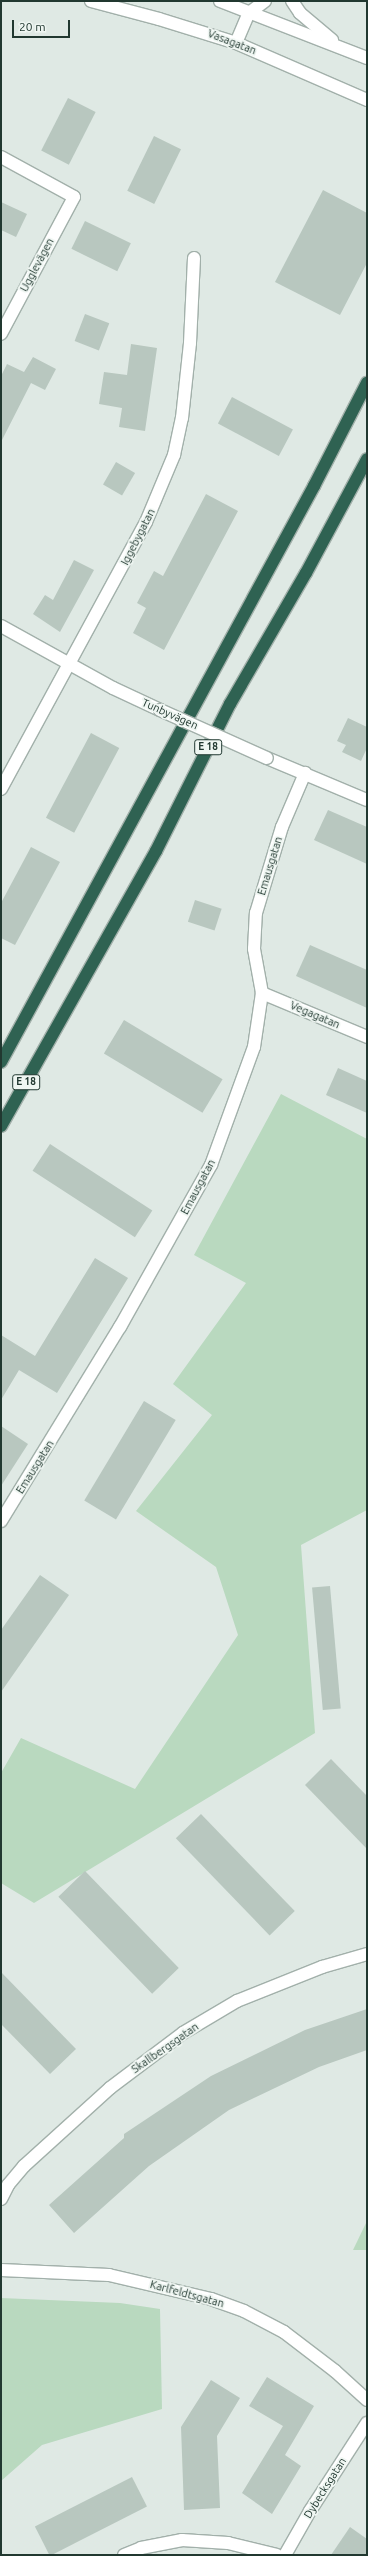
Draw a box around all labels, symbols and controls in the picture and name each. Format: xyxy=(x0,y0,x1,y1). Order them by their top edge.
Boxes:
scale bar xyxy=(14,12,72,38)
text: 20 m xyxy=(19,20,46,33)
street label: Vasagatan xyxy=(206,27,258,57)
street label: Ugglevägen xyxy=(17,236,57,294)
street label: Iggebygatan xyxy=(118,507,158,567)
street label: Tunbyvägen xyxy=(140,696,200,732)
road number: E 18 xyxy=(194,739,222,755)
street label: Emausgatan xyxy=(255,835,285,897)
street label: Vegagatan xyxy=(288,999,342,1031)
road number: E 18 xyxy=(12,1074,40,1090)
street label: Emausgatan xyxy=(178,1157,218,1217)
street label: Emausgatan xyxy=(13,1438,57,1496)
street label: Skallbergsgatan xyxy=(129,2020,201,2076)
street label: Karlfeldtsgatan xyxy=(148,2278,226,2310)
street label: Dybecksgatan xyxy=(301,2455,349,2521)

